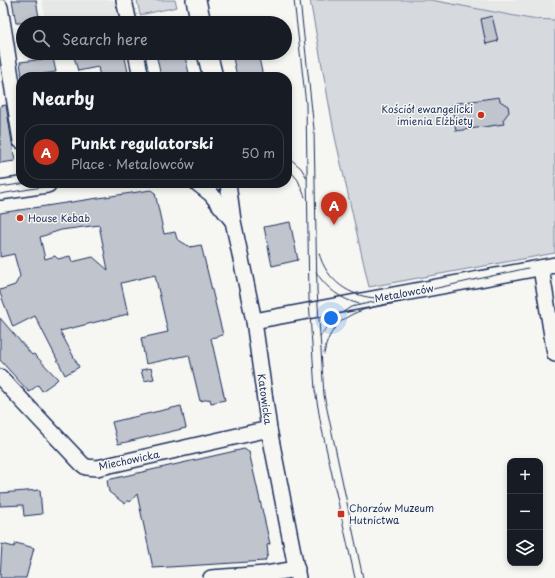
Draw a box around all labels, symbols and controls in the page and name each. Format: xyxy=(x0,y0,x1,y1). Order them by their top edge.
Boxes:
search box xyxy=(16,16,292,60)
icon: search xyxy=(30,27,52,49)
text: Search here xyxy=(62,27,148,50)
text: Nearby xyxy=(32,85,94,111)
place label: Kościół ewangelicki imienia Elżbiety xyxy=(382,101,473,128)
marker: Kościół ewangelicki imienia Elżbiety xyxy=(476,110,486,120)
text: Punkt regulatorski xyxy=(71,131,213,154)
text: A xyxy=(41,143,51,162)
text: 50 m xyxy=(241,143,275,162)
text: Place · Metalowców xyxy=(71,154,194,173)
pin: A xyxy=(321,192,347,225)
place label: House Kebab xyxy=(28,210,90,225)
marker: House Kebab xyxy=(15,213,25,223)
street label: Metalowców xyxy=(373,280,435,305)
your location xyxy=(321,308,341,328)
street label: Katowicka xyxy=(255,373,277,426)
street label: Miechowicka xyxy=(97,446,161,473)
map controls xyxy=(507,458,543,566)
button: + xyxy=(507,458,543,494)
button: − xyxy=(507,494,543,530)
place label: Chorzów Muzeum Hutnictwa xyxy=(349,500,434,527)
marker: Chorzów Muzeum Hutnictwa xyxy=(336,509,346,519)
button: layers xyxy=(507,530,543,566)

